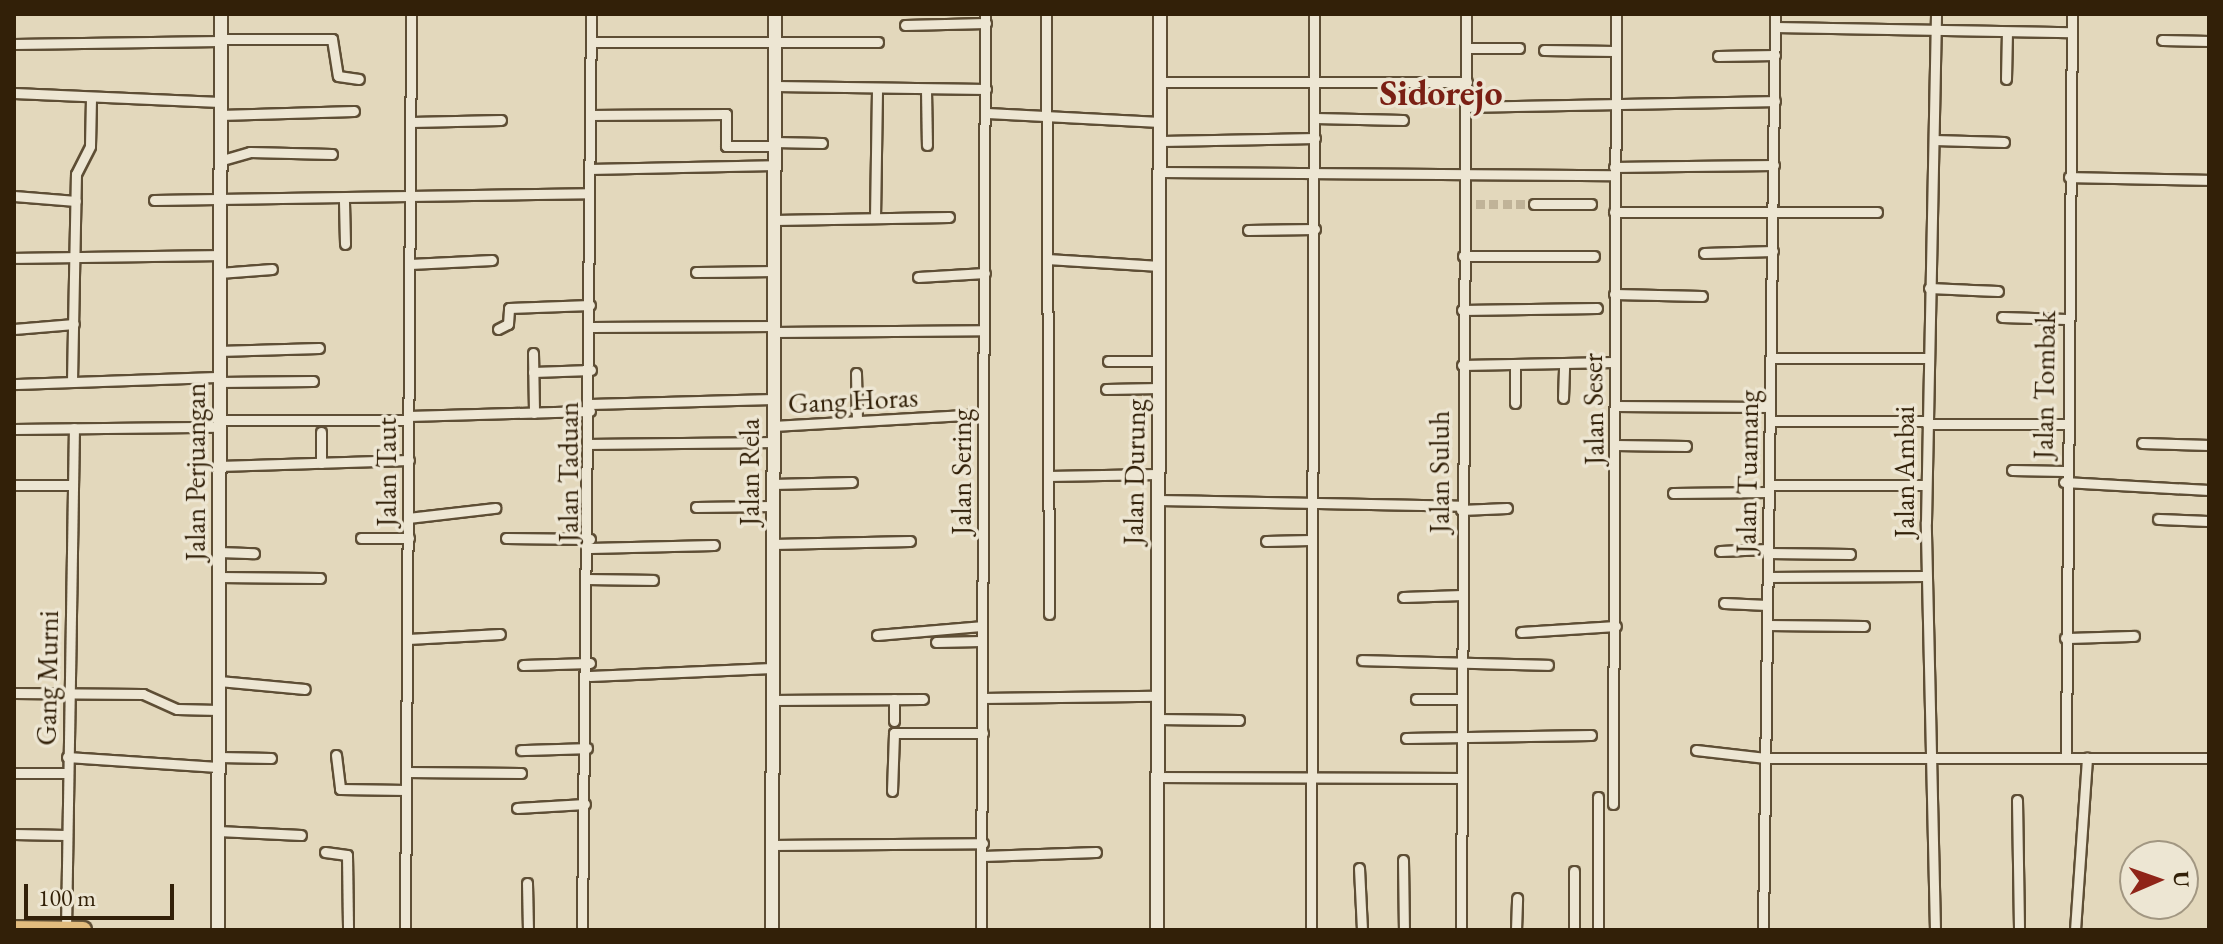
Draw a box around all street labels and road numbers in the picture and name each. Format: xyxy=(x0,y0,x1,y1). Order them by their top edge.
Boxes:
street label: Jalan Tombak xyxy=(2026,310,2062,460)
street label: Jalan Seser xyxy=(1575,353,1611,465)
street label: Gang Horas xyxy=(787,380,919,420)
street label: Jalan Perjuangan xyxy=(178,383,212,561)
street label: Jalan Tuamang xyxy=(1729,390,1765,554)
street label: Jalan Durung xyxy=(1116,399,1152,545)
street label: Jalan Taduan xyxy=(551,402,585,542)
street label: Jalan Ambai xyxy=(1887,406,1921,538)
street label: Jalan Sering xyxy=(944,409,978,535)
street label: Jalan Suluh xyxy=(1422,411,1456,533)
street label: Jalan Taut xyxy=(369,417,403,527)
street label: Jalan Rela xyxy=(732,418,766,526)
street label: Gang Murni xyxy=(29,610,65,746)

